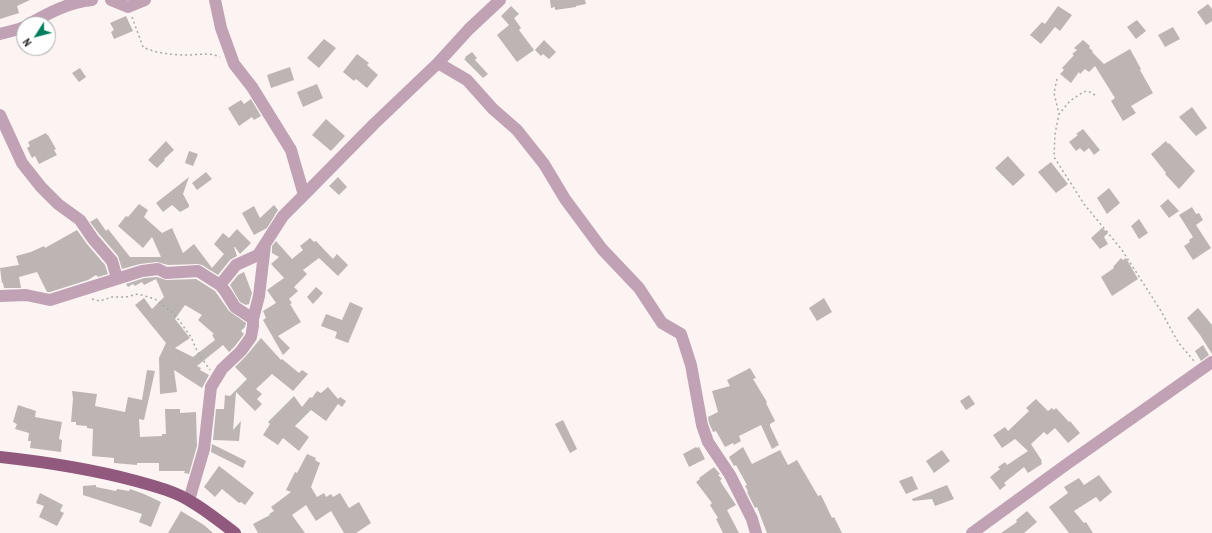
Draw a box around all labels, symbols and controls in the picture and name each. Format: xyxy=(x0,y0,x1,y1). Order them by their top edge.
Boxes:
north arrow xyxy=(16,16,56,56)
text: N xyxy=(20,36,35,49)

